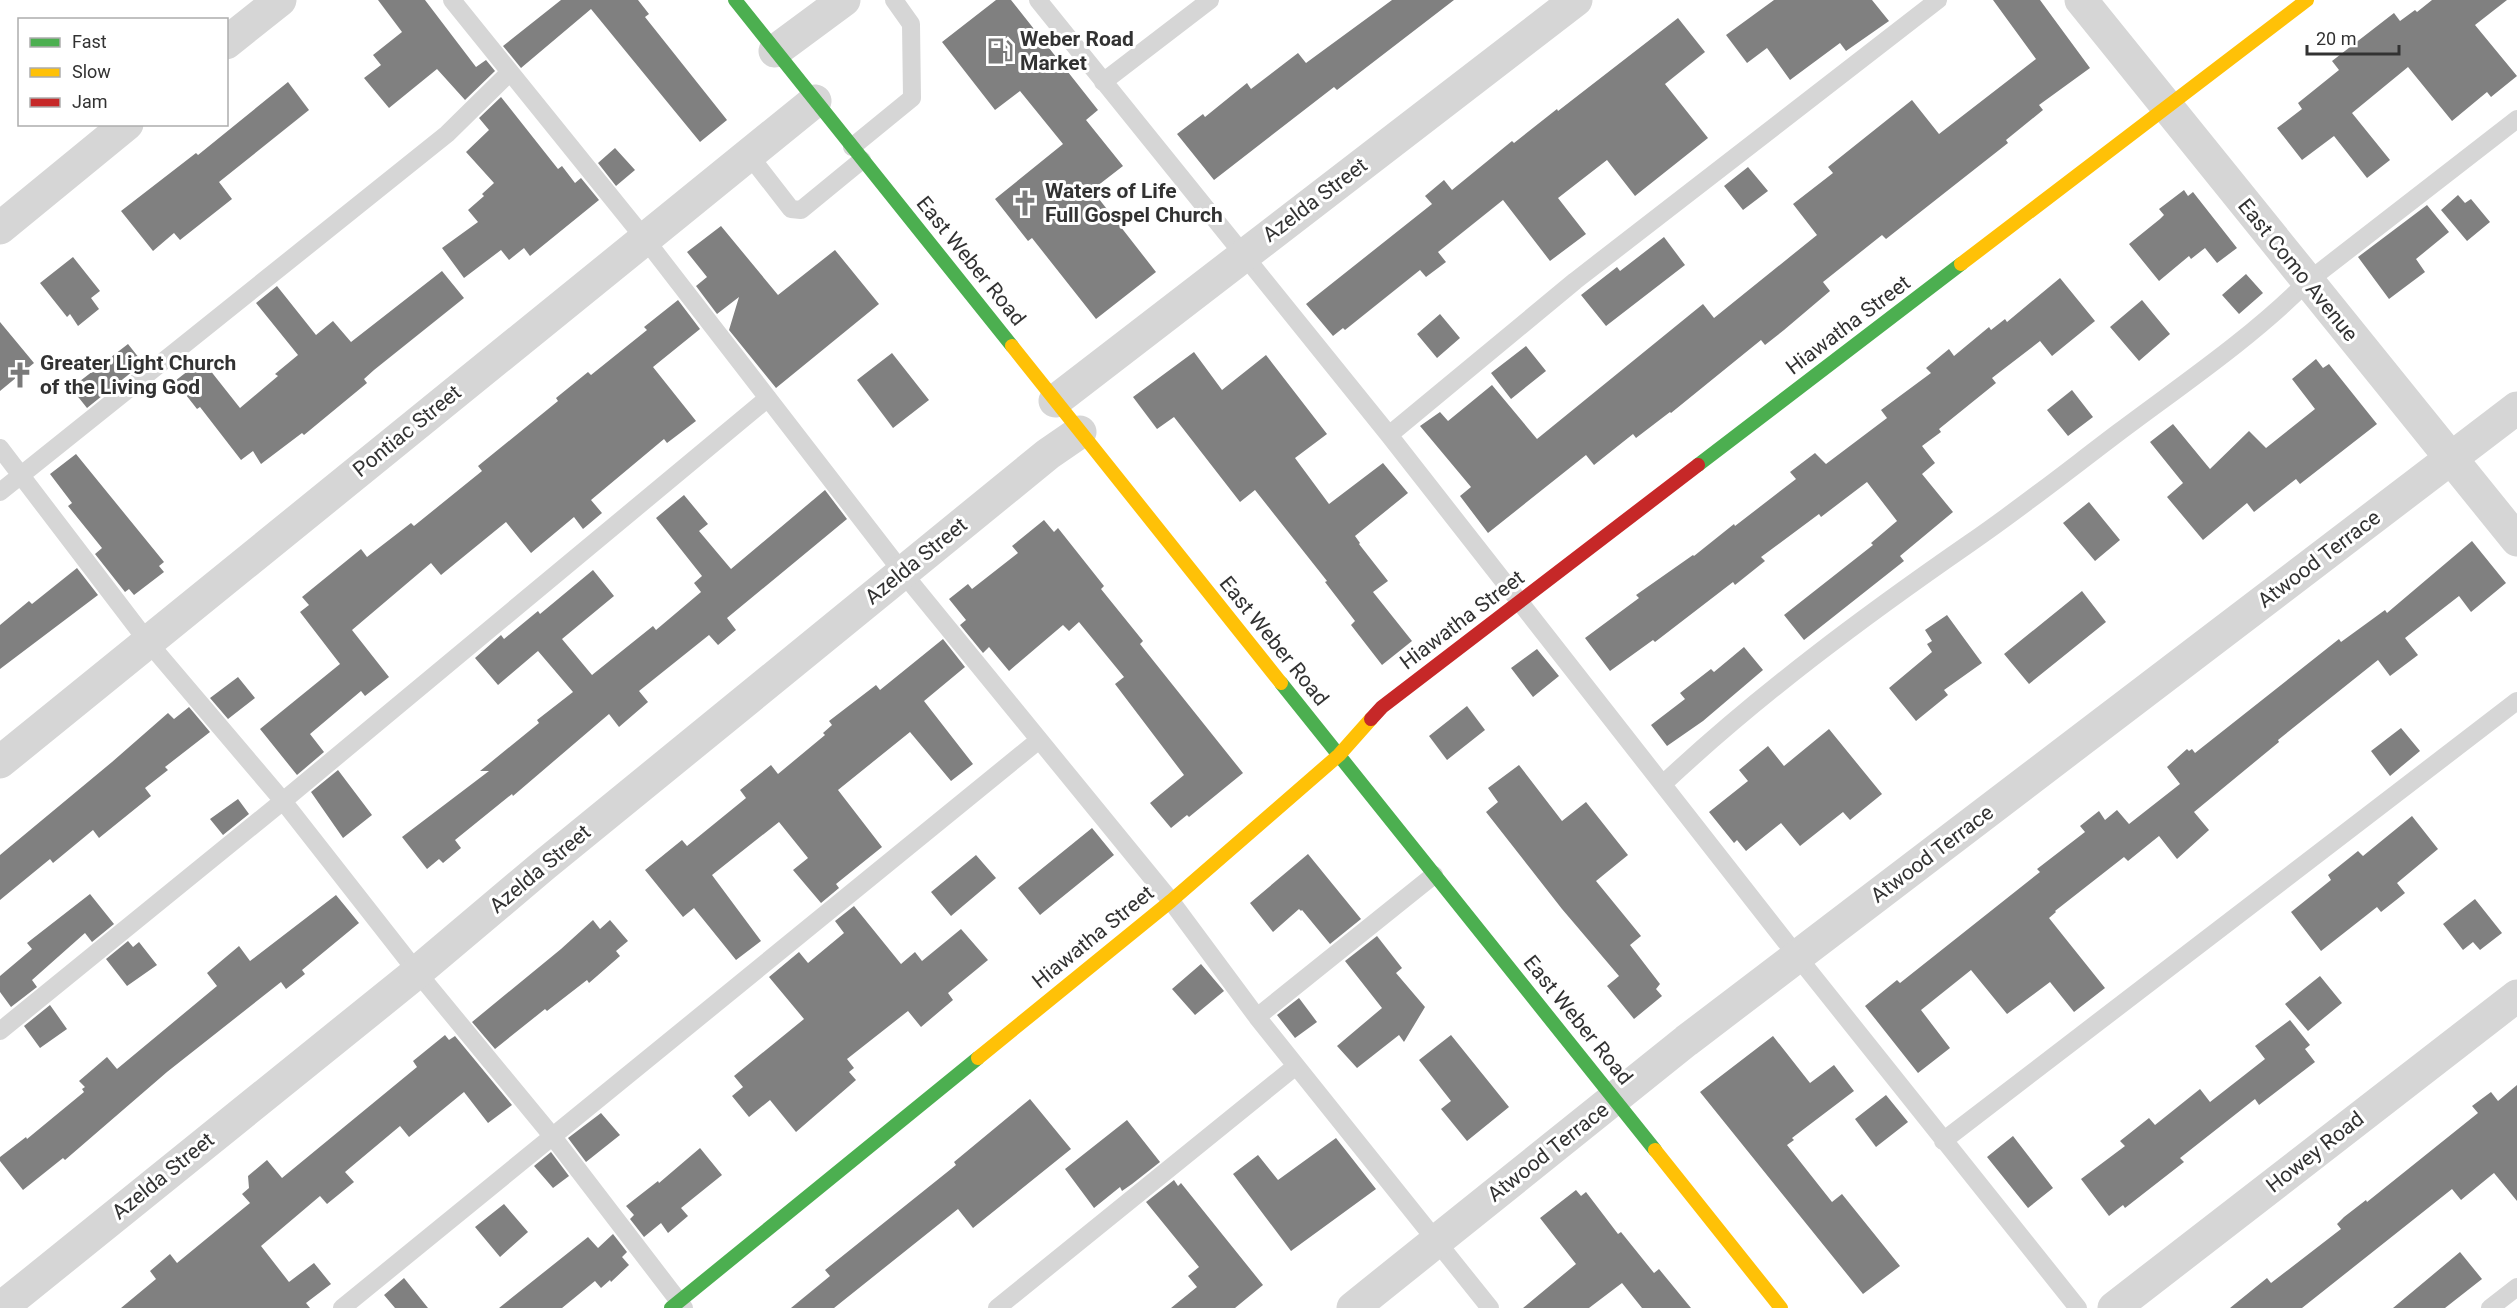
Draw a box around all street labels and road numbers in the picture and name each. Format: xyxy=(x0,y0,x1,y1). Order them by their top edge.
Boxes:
street label: Azelda Street xyxy=(1258,153,1372,247)
street label: East Weber Road xyxy=(912,192,1030,330)
street label: East Como Avenue xyxy=(2233,194,2363,346)
street label: Hiawatha Street xyxy=(1781,270,1915,379)
street label: Pontiac Street xyxy=(348,380,466,482)
street label: Atwood Terrace xyxy=(2253,505,2385,613)
street label: Azelda Street xyxy=(860,513,972,609)
street label: Hiawatha Street xyxy=(1395,565,1529,674)
street label: East Weber Road xyxy=(1215,572,1333,710)
street label: Atwood Terrace xyxy=(1866,800,1998,908)
street label: Azelda Street xyxy=(485,820,595,918)
street label: Hiawatha Street xyxy=(1027,881,1159,993)
street label: East Weber Road xyxy=(1519,951,1637,1089)
street label: Atwood Terrace xyxy=(1483,1097,1613,1207)
street label: Howey Road xyxy=(2261,1107,2369,1197)
street label: Azelda Street xyxy=(107,1128,219,1224)

